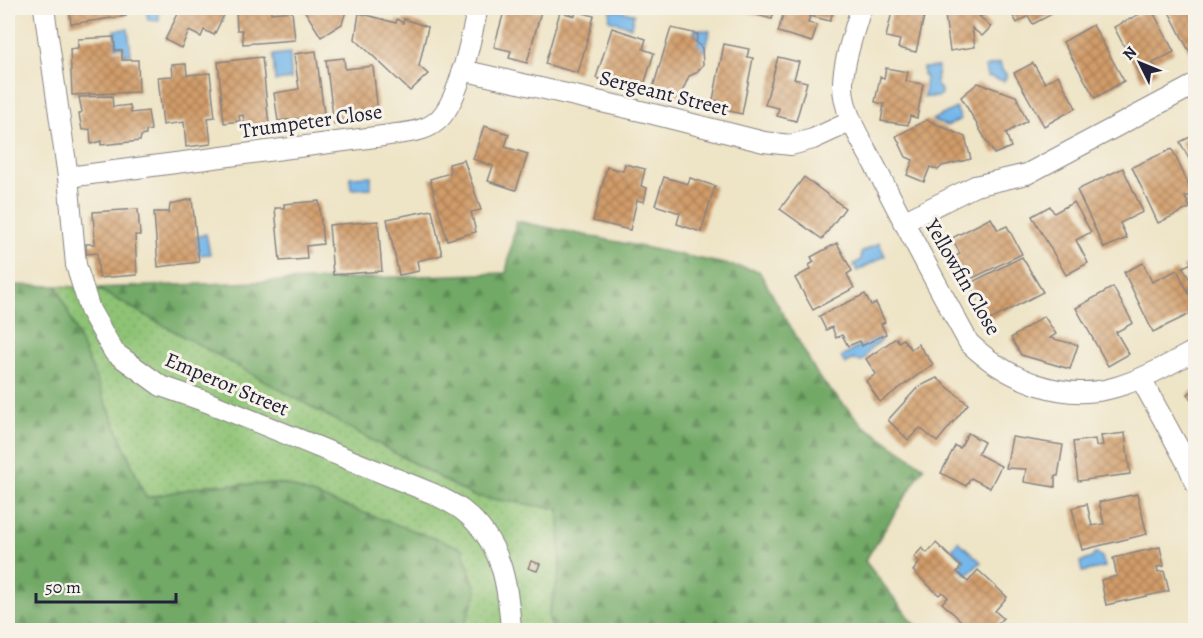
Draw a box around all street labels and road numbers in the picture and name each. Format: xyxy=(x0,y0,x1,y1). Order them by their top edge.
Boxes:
street label: Sergeant Street xyxy=(597,63,732,123)
street label: Trumpeter Close xyxy=(238,97,384,145)
street label: Yellowfin Close xyxy=(918,213,1008,340)
street label: Emperor Street xyxy=(161,345,293,423)

